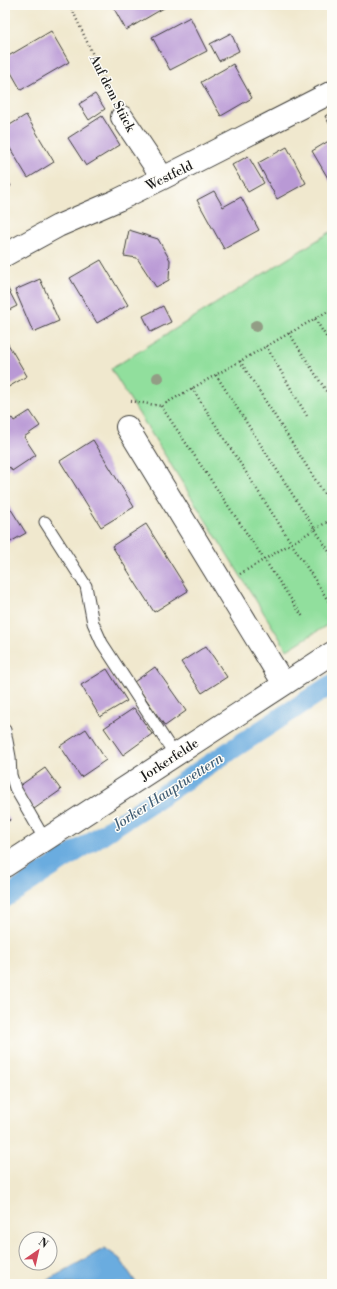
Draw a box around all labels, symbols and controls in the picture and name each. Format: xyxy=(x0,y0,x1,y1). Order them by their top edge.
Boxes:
street label: Auf dem Stück xyxy=(85,51,139,136)
street label: Westfeld xyxy=(142,157,196,195)
street label: Jorkerfelde xyxy=(137,735,202,785)
water label: Jorker Hauptwettern xyxy=(109,750,227,835)
north arrow xyxy=(18,1231,58,1271)
text: N xyxy=(36,1235,51,1252)

